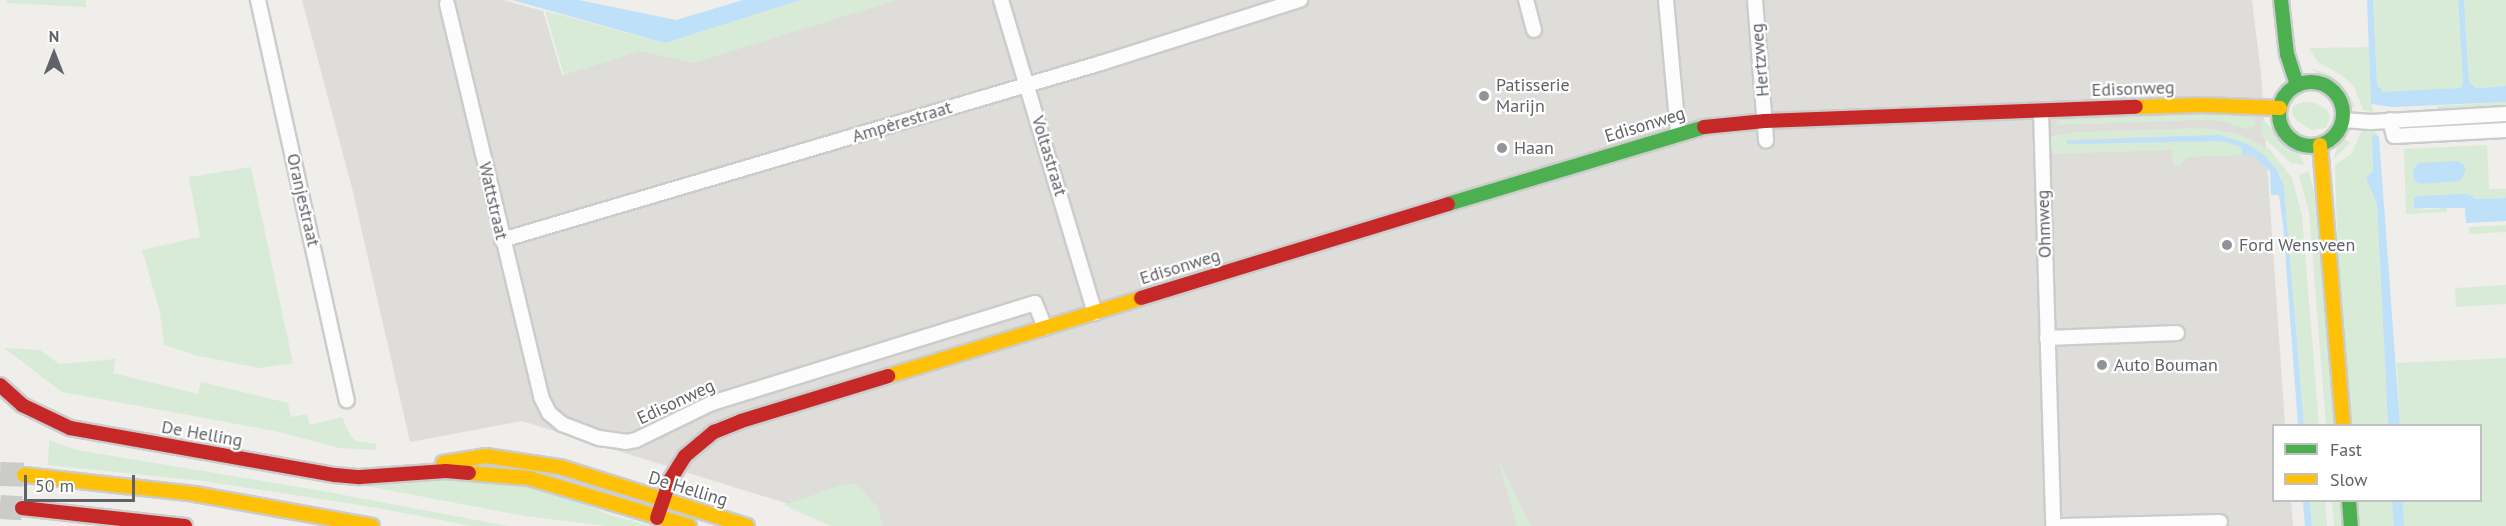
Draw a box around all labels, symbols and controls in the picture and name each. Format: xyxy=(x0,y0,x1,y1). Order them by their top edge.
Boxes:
street label: Hertzweg xyxy=(1746,22,1774,98)
north arrow xyxy=(24,24,84,84)
text: N xyxy=(49,26,59,46)
place label: Patisserie Marijn xyxy=(1496,75,1570,118)
street label: Edisonweg xyxy=(2091,77,2175,101)
marker: Patisserie Marijn xyxy=(1477,89,1491,103)
street label: Ampèrestraat xyxy=(850,97,954,147)
street label: Edisonweg xyxy=(1602,103,1688,147)
street label: Voltastraat xyxy=(1027,113,1071,199)
place label: Haan xyxy=(1514,137,1554,159)
marker: Haan xyxy=(1495,141,1509,155)
street label: Oranjestraat xyxy=(282,151,324,249)
street label: Wattstraat xyxy=(474,160,512,242)
street label: Ohmweg xyxy=(2032,189,2056,259)
place label: Ford Wensveen xyxy=(2239,234,2356,256)
marker: Ford Wensveen xyxy=(2220,238,2234,252)
street label: Edisonweg xyxy=(1137,245,1223,289)
place label: Auto Bouman xyxy=(2114,354,2218,376)
marker: Auto Bouman xyxy=(2095,358,2109,372)
street label: Edisonweg xyxy=(634,375,718,429)
street label: De Helling xyxy=(160,416,244,452)
legend xyxy=(2272,424,2482,502)
text: Fast xyxy=(2330,438,2362,461)
scale bar xyxy=(27,463,138,501)
street label: De Helling xyxy=(646,467,730,511)
text: Slow xyxy=(2330,468,2368,491)
text: 50 m xyxy=(35,474,74,497)

